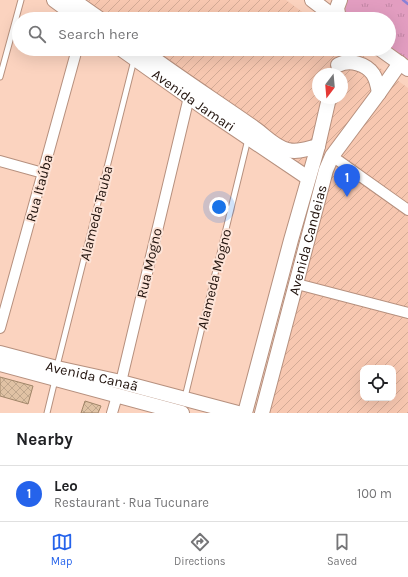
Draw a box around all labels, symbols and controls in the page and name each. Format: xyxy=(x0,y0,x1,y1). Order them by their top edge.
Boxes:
search box xyxy=(12,12,396,56)
icon: search xyxy=(26,23,48,45)
text: Search here xyxy=(58,25,139,43)
street label: Avenida Jamari xyxy=(149,66,238,135)
north arrow xyxy=(312,68,348,104)
street label: Rua Itaúba xyxy=(22,152,57,224)
street label: Alameda Tauba xyxy=(76,164,116,262)
pin: 1 xyxy=(334,164,360,197)
street label: Avenida Candeias xyxy=(285,183,331,297)
your location xyxy=(209,197,229,217)
street label: Rua Mogno xyxy=(133,226,166,300)
street label: Alameda Mogno xyxy=(194,227,235,331)
street label: Avenida Canaã xyxy=(44,357,140,395)
map controls xyxy=(360,365,396,401)
button: locate xyxy=(360,365,396,401)
text: Nearby xyxy=(16,429,73,449)
text: Leo xyxy=(54,477,78,495)
text: 1 xyxy=(27,486,31,501)
text: 100 m xyxy=(357,486,392,501)
text: Restaurant · Rua Tucunare xyxy=(54,495,209,510)
tab: Map xyxy=(51,531,73,568)
tab: Directions xyxy=(174,531,226,568)
tab: Saved xyxy=(327,531,357,568)

